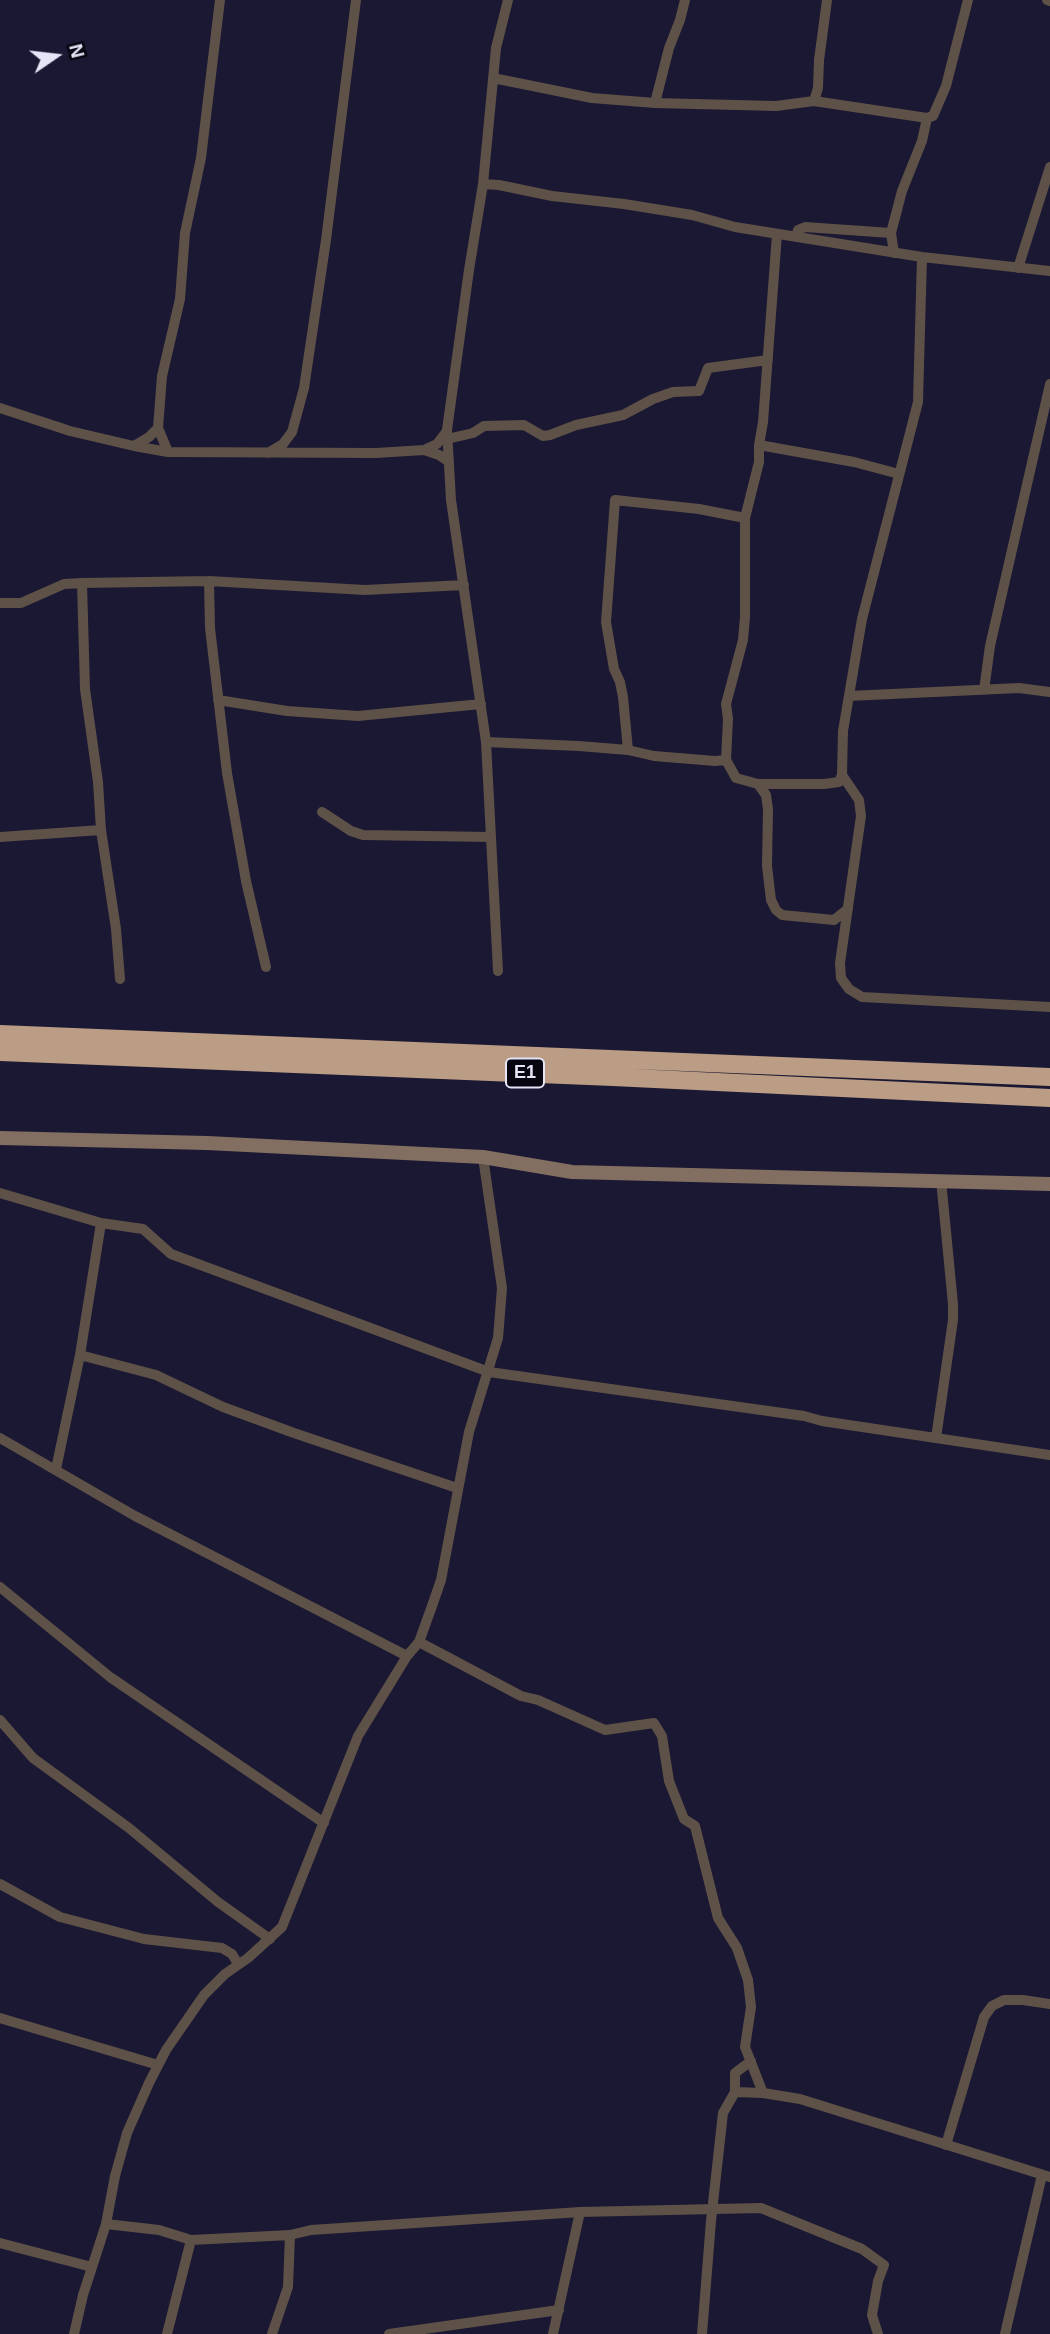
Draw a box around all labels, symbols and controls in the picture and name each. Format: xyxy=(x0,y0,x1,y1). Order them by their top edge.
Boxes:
north arrow xyxy=(21,21,91,91)
text: N xyxy=(65,42,89,60)
road number: E1 xyxy=(506,1058,544,1088)

